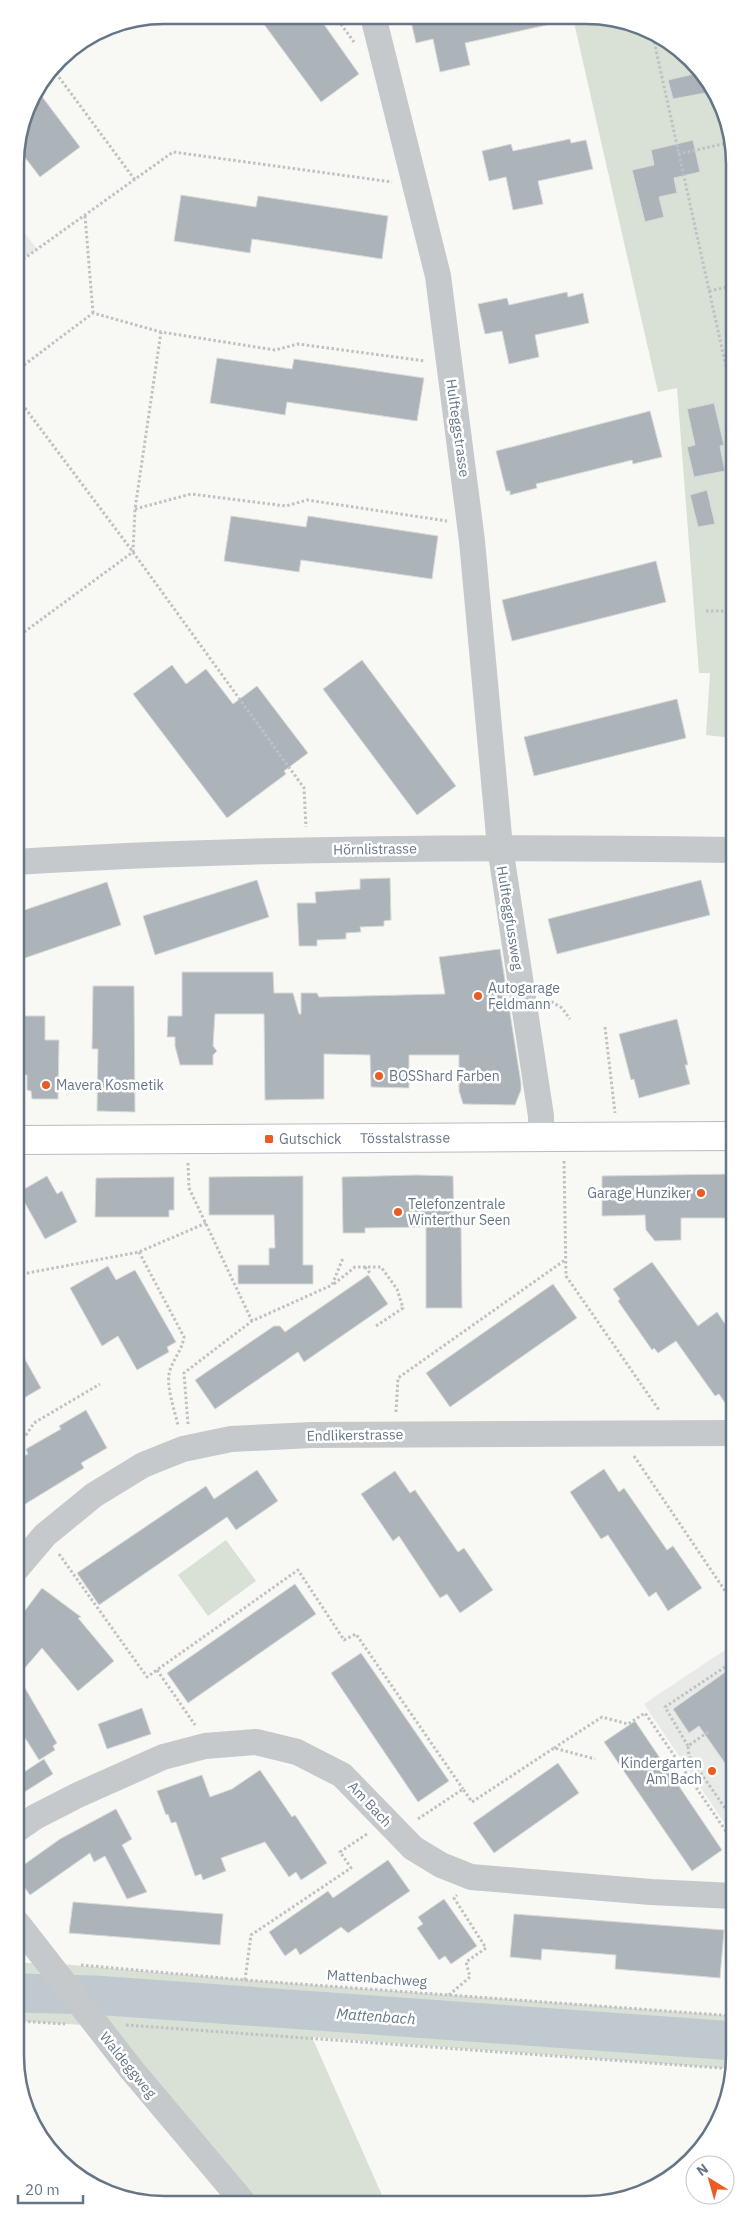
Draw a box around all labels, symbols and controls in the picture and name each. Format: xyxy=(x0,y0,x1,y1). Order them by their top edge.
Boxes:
street label: Hulfteggstrasse xyxy=(442,378,474,479)
street label: Hörnlistrasse xyxy=(333,839,417,859)
street label: Hulfteggfussweg xyxy=(493,865,527,972)
place label: Autogarage Feldmann xyxy=(488,979,560,1013)
marker: Autogarage Feldmann xyxy=(472,990,484,1002)
place label: BOSShard Farben xyxy=(389,1067,500,1085)
marker: BOSShard Farben xyxy=(373,1070,385,1082)
place label: Mavera Kosmetik xyxy=(56,1076,165,1094)
marker: Mavera Kosmetik xyxy=(40,1079,52,1091)
street label: Tösstalstrasse xyxy=(360,1129,450,1147)
place label: Gutschick xyxy=(279,1130,342,1148)
marker: Gutschick xyxy=(263,1133,275,1145)
place label: Garage Hunziker xyxy=(587,1184,691,1202)
marker: Garage Hunziker xyxy=(695,1187,707,1199)
place label: Telefonzentrale Winterthur Seen xyxy=(408,1195,510,1229)
marker: Telefonzentrale Winterthur Seen xyxy=(392,1206,404,1218)
street label: Endlikerstrasse xyxy=(306,1425,404,1445)
place label: Kindergarten Am Bach xyxy=(621,1754,702,1788)
marker: Kindergarten Am Bach xyxy=(706,1765,718,1777)
street label: Am Bach xyxy=(344,1777,396,1831)
street label: Mattenbachweg xyxy=(326,1966,428,1991)
water label: Mattenbach xyxy=(336,2004,416,2028)
street label: Waldeggweg xyxy=(96,2028,161,2102)
north arrow xyxy=(685,2155,735,2205)
text: N xyxy=(693,2159,712,2180)
scale bar xyxy=(18,2172,82,2204)
text: 20 m xyxy=(25,2180,60,2199)

